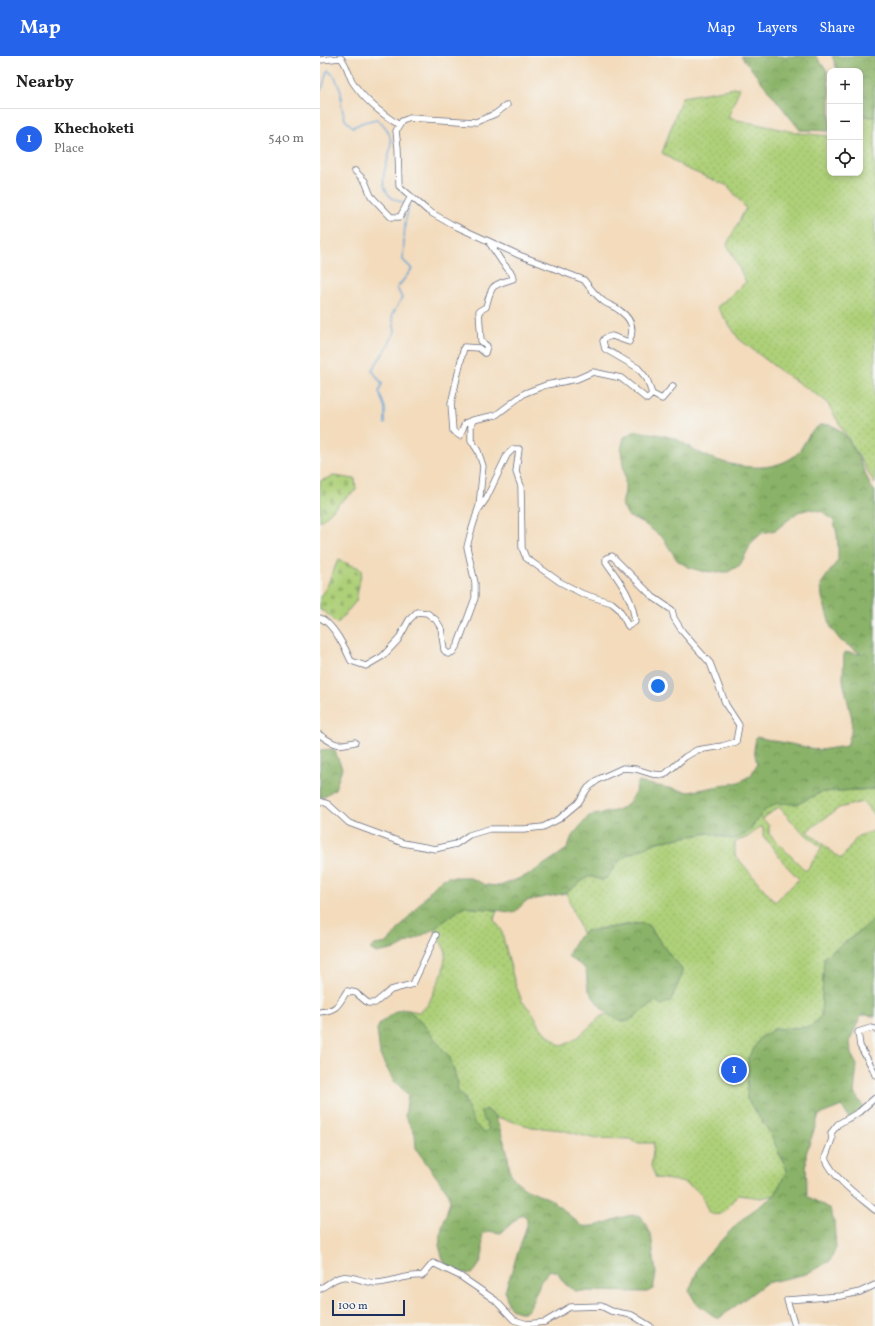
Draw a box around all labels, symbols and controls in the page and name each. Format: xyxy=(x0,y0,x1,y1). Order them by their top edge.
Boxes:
text: Map xyxy=(20,15,61,41)
text: Map xyxy=(707,19,735,38)
text: Layers xyxy=(757,19,797,38)
text: Share xyxy=(819,19,855,38)
map controls xyxy=(827,68,863,176)
button: + xyxy=(827,68,863,104)
text: Nearby xyxy=(16,71,74,94)
button: − xyxy=(827,104,863,140)
text: Khechoketi xyxy=(54,119,134,140)
text: 1 xyxy=(26,130,32,148)
text: 540 m xyxy=(268,130,304,148)
text: Place xyxy=(54,140,84,158)
button: locate xyxy=(827,140,863,176)
your location xyxy=(648,676,668,696)
pin: 1 xyxy=(721,1055,747,1085)
scale bar xyxy=(332,1298,405,1317)
text: 100 m xyxy=(338,1299,368,1314)

